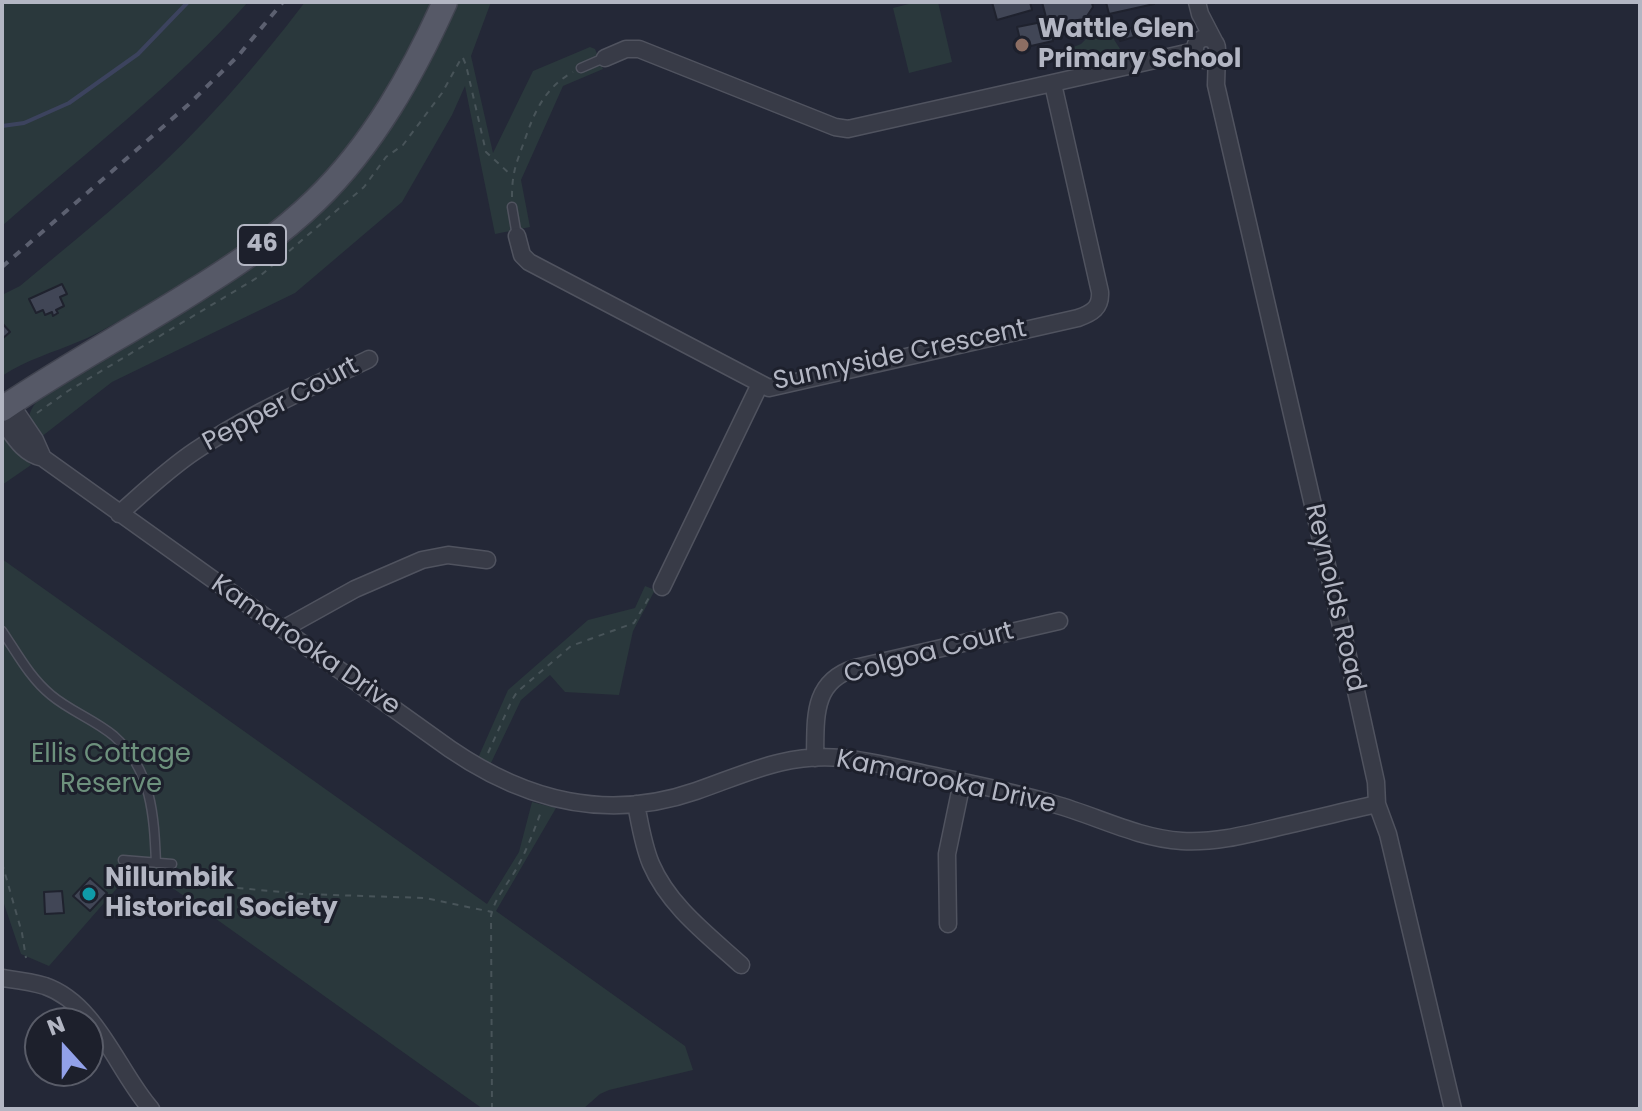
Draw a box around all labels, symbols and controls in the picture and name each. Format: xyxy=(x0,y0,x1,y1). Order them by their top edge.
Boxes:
place label: Wattle Glen Primary School xyxy=(1038,14,1241,76)
marker: Wattle Glen Primary School xyxy=(1013,36,1031,54)
road number: 46 xyxy=(238,225,286,265)
street label: Sunnyside Crescent xyxy=(771,314,1029,398)
street label: Pepper Court xyxy=(198,351,364,459)
street label: Reynolds Road xyxy=(1297,501,1371,695)
street label: Kamarooka Drive xyxy=(204,569,406,723)
street label: Colgoa Court xyxy=(841,616,1017,692)
park label: Ellis Cottage Reserve xyxy=(31,739,191,800)
street label: Kamarooka Drive xyxy=(833,744,1059,822)
place label: Nillumbik Historical Society xyxy=(105,863,338,924)
marker: Nillumbik Historical Society xyxy=(80,885,98,903)
north arrow xyxy=(24,1007,104,1087)
text: N xyxy=(43,1009,69,1043)

